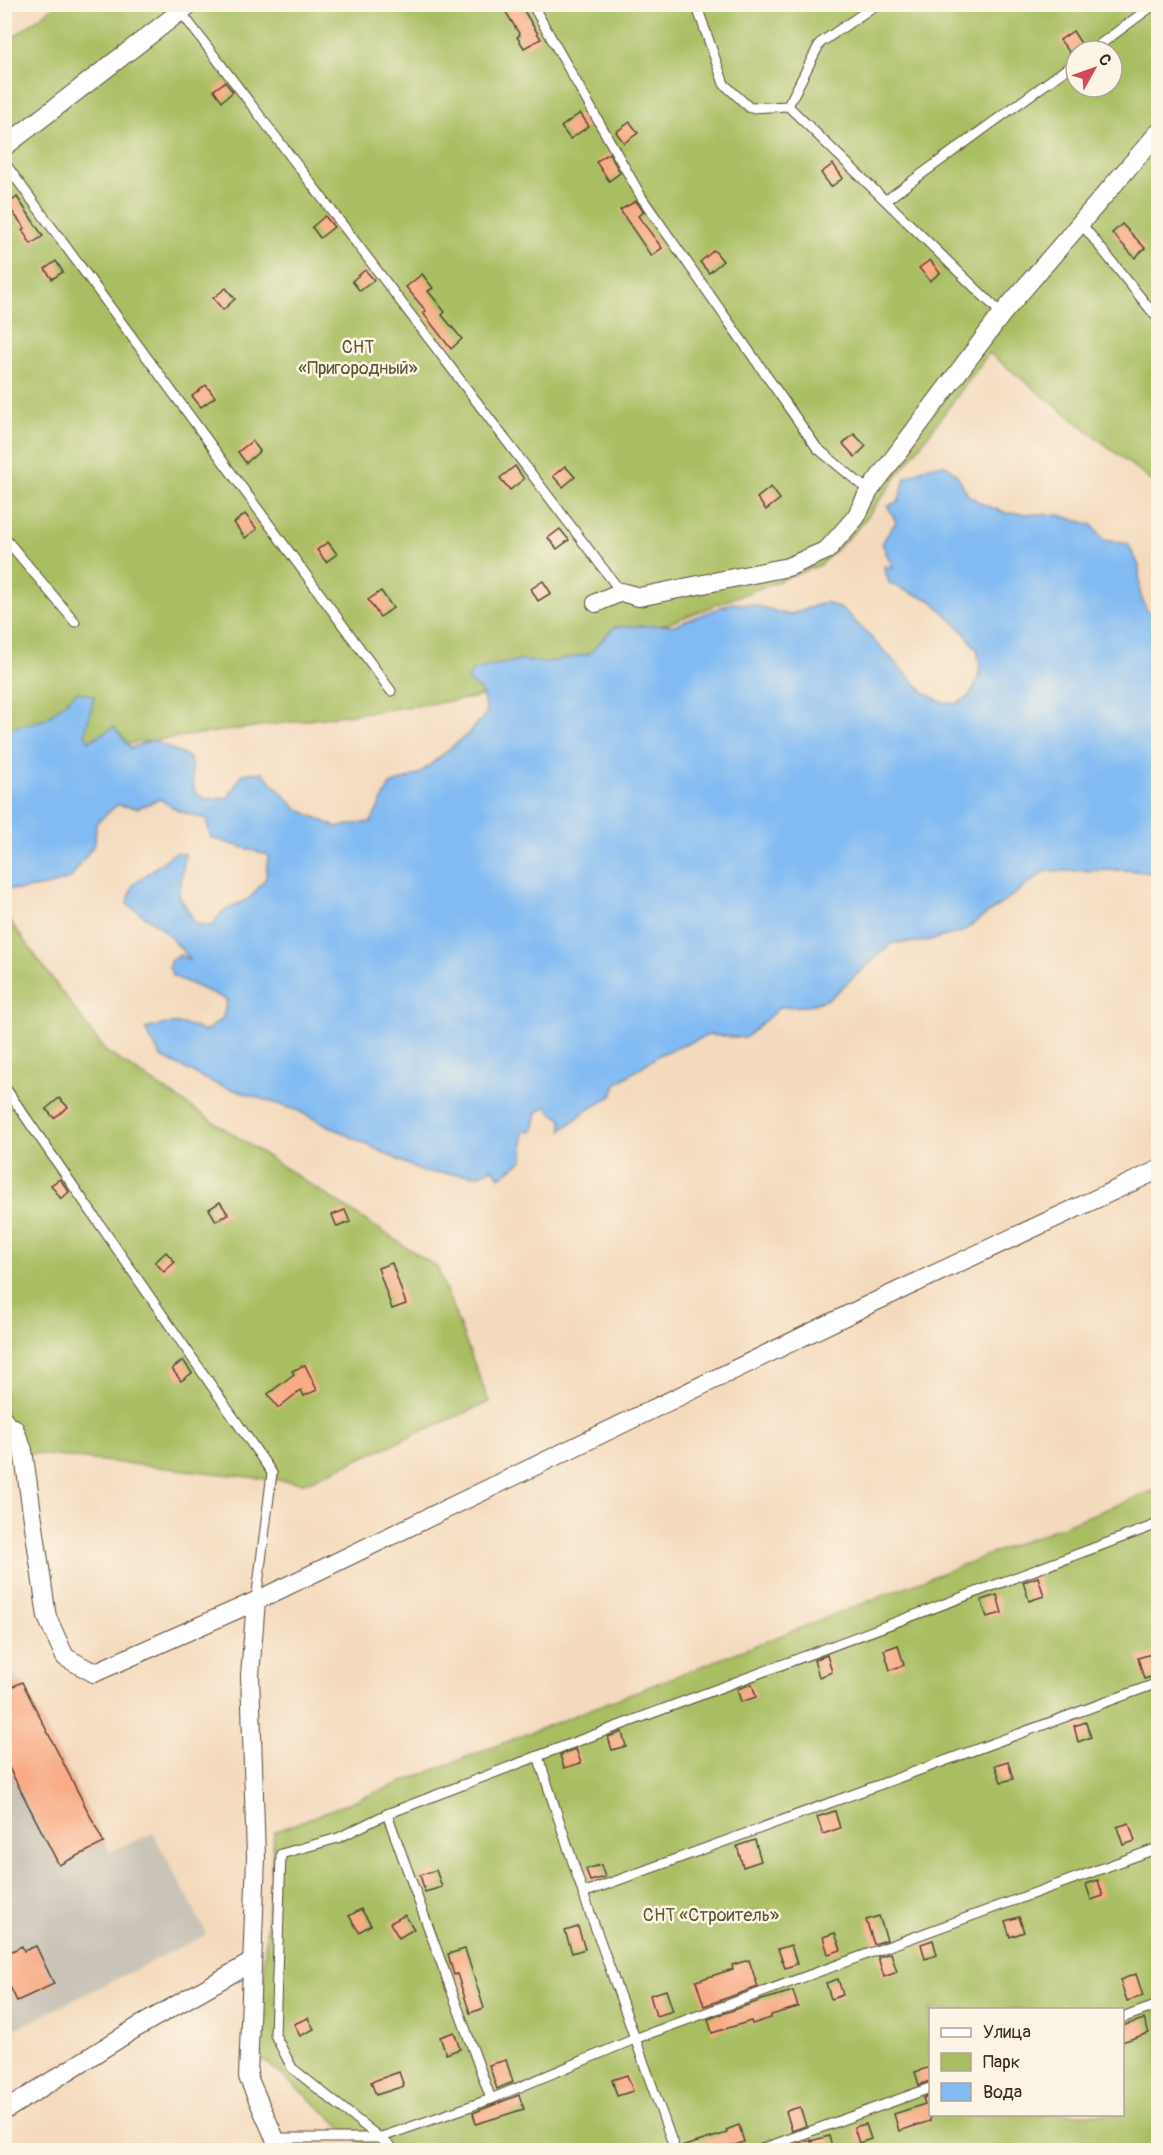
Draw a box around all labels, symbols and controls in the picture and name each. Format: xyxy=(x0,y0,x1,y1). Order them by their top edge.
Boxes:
north arrow xyxy=(1064,39,1124,99)
text: С xyxy=(1094,50,1116,70)
park label: СНТ «Пригородный» xyxy=(298,336,418,380)
park label: СНТ «Строитель» xyxy=(643,1904,779,1927)
legend xyxy=(929,2008,1124,2116)
text: Улица xyxy=(983,2021,1031,2044)
text: Парк xyxy=(983,2051,1020,2074)
text: Вода xyxy=(983,2081,1022,2104)

